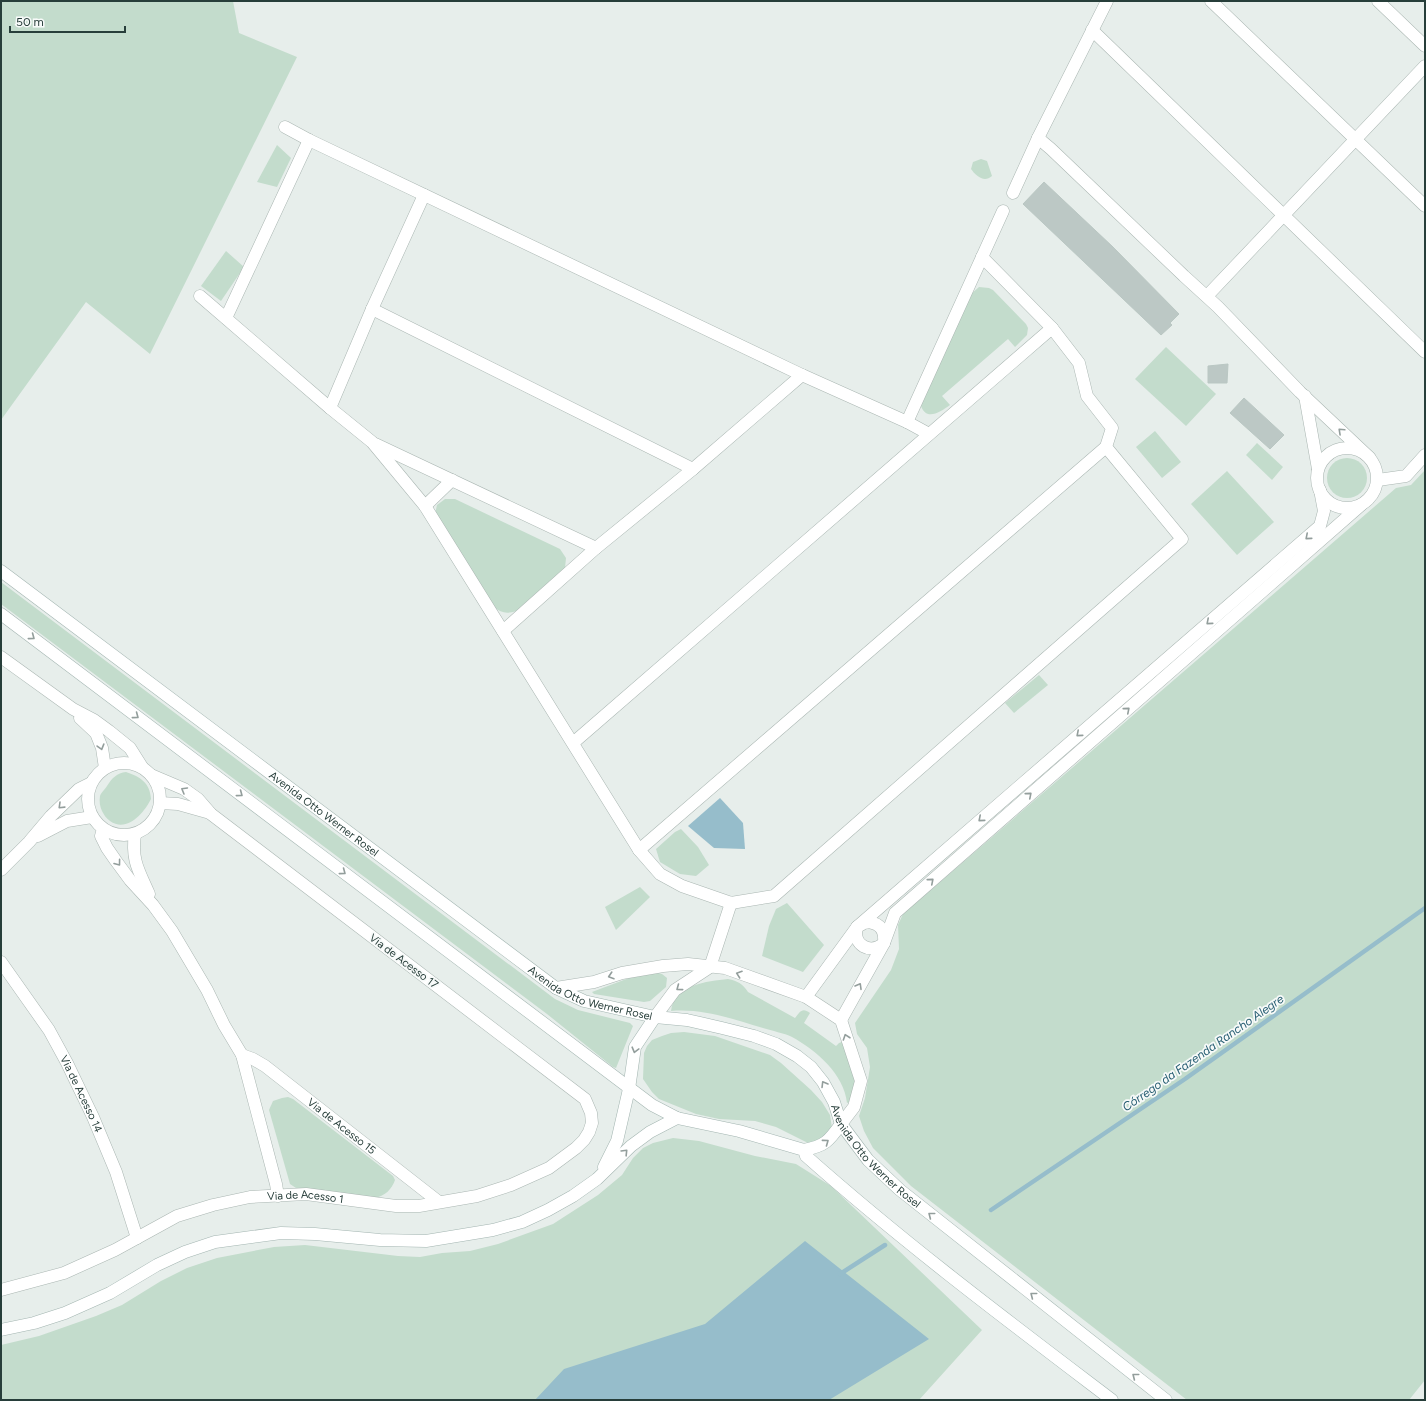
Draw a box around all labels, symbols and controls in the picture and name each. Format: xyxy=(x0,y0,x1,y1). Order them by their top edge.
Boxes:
scale bar xyxy=(10,8,125,34)
text: 50 m xyxy=(16,15,44,29)
one-way arrow xyxy=(1339,429,1346,436)
one-way arrow xyxy=(1305,532,1312,539)
one-way arrow xyxy=(1207,617,1214,624)
one-way arrow xyxy=(28,632,35,639)
one-way arrow xyxy=(1122,707,1129,714)
one-way arrow xyxy=(131,711,138,718)
one-way arrow xyxy=(1076,730,1084,737)
one-way arrow xyxy=(96,744,105,751)
street label: Avenida Otto Werner Rosel xyxy=(266,769,381,859)
one-way arrow xyxy=(181,787,188,794)
one-way arrow xyxy=(235,789,242,796)
one-way arrow xyxy=(1024,793,1032,800)
one-way arrow xyxy=(58,801,66,809)
one-way arrow xyxy=(978,815,986,822)
one-way arrow xyxy=(113,859,120,866)
one-way arrow xyxy=(339,868,346,875)
one-way arrow xyxy=(926,878,934,885)
street label: Via de Acesso 17 xyxy=(367,931,441,992)
street label: Avenida Otto Werner Rosel xyxy=(525,963,653,1023)
one-way arrow xyxy=(736,970,743,978)
one-way arrow xyxy=(608,971,615,980)
one-way arrow xyxy=(676,983,683,990)
one-way arrow xyxy=(855,983,862,990)
water label: Córrego da Fazenda Rancho Alegre xyxy=(1120,992,1287,1114)
one-way arrow xyxy=(843,1033,851,1040)
one-way arrow xyxy=(631,1046,640,1053)
street label: Via de Acesso 14 xyxy=(57,1053,105,1135)
one-way arrow xyxy=(821,1081,828,1088)
street label: Via de Acesso 15 xyxy=(305,1096,378,1157)
street label: Avenida Otto Werner Rosel xyxy=(828,1103,923,1211)
one-way arrow xyxy=(822,1139,829,1147)
one-way arrow xyxy=(620,1149,628,1157)
street label: Via de Acesso 1 xyxy=(267,1188,344,1206)
one-way arrow xyxy=(928,1213,935,1220)
one-way arrow xyxy=(1030,1293,1037,1300)
one-way arrow xyxy=(1133,1374,1140,1381)

